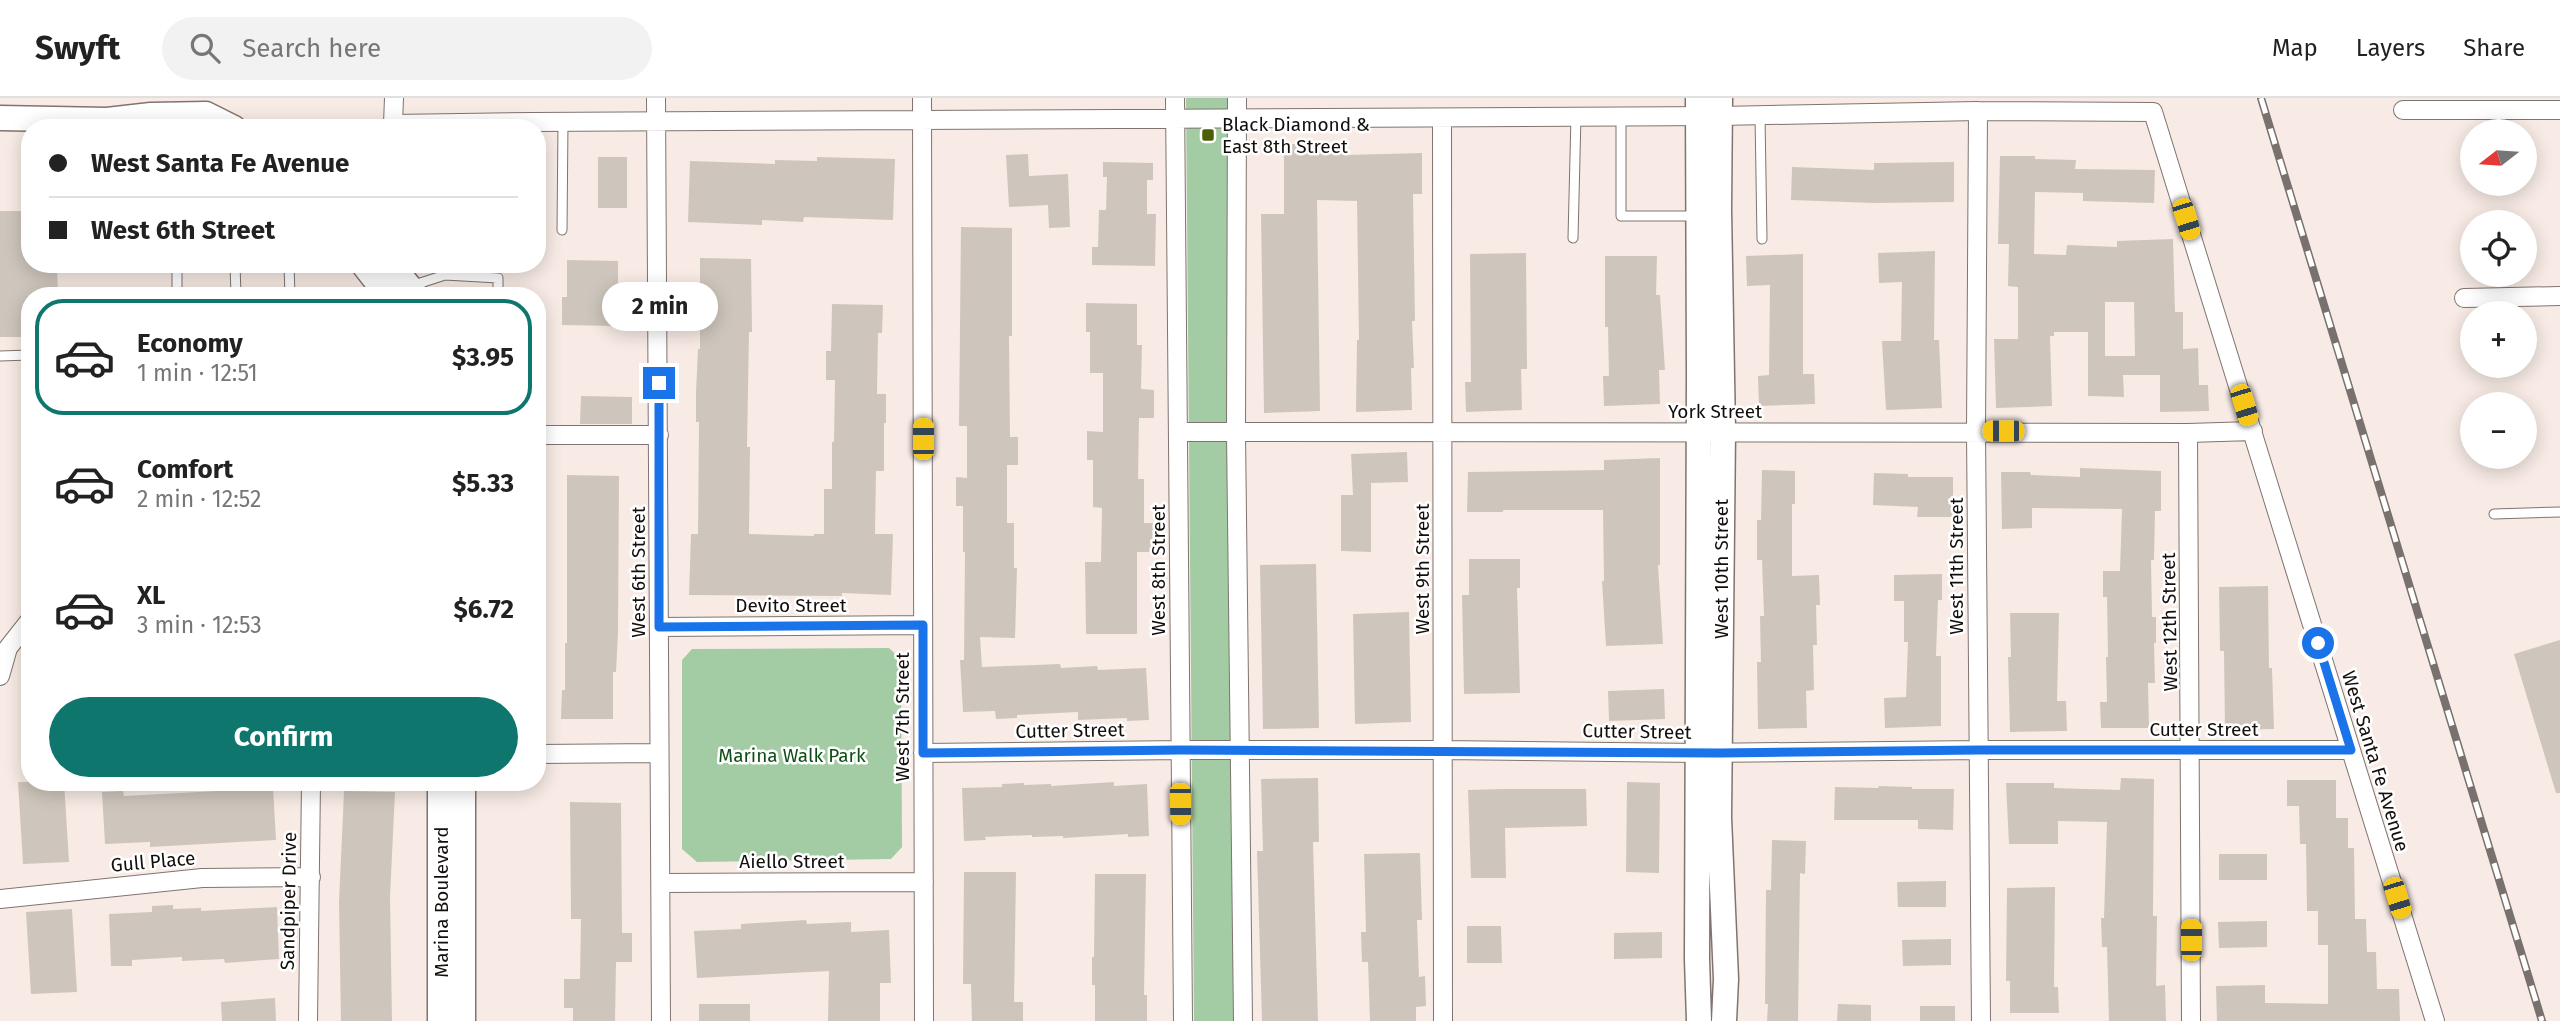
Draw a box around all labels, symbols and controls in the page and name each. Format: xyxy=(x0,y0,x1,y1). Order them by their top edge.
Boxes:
search box xyxy=(162,17,652,80)
text: Swyft xyxy=(35,28,120,68)
icon: search xyxy=(186,29,224,67)
text: Search here xyxy=(242,33,381,64)
text: Map xyxy=(2272,34,2318,62)
text: Layers xyxy=(2356,34,2425,62)
text: Share xyxy=(2463,34,2525,62)
place label: Black Diamond & East 8th Street xyxy=(1222,113,1370,158)
north arrow xyxy=(2460,119,2538,196)
map controls xyxy=(2460,119,2537,469)
marker: Black Diamond & East 8th Street xyxy=(1200,127,1216,143)
text: West Santa Fe Avenue xyxy=(91,148,349,179)
car xyxy=(2170,196,2203,242)
button: locate xyxy=(2460,210,2537,287)
text: West 6th Street xyxy=(91,215,275,246)
callout: 2 min xyxy=(601,282,717,330)
text: 2 min xyxy=(632,292,688,320)
button: + xyxy=(2460,301,2537,378)
icon: car xyxy=(53,326,116,389)
text: Economy xyxy=(137,328,243,359)
text: $3.95 xyxy=(452,342,514,373)
text: 1 min · 12:51 xyxy=(137,359,258,387)
route end xyxy=(643,367,675,399)
car xyxy=(2228,382,2261,428)
button: − xyxy=(2460,392,2537,469)
street label: York Street xyxy=(1668,400,1762,423)
car xyxy=(913,418,934,460)
car xyxy=(1983,421,2025,442)
icon: car xyxy=(53,452,116,515)
text: Comfort xyxy=(137,454,233,485)
text: $5.33 xyxy=(452,468,514,499)
text: 2 min · 12:52 xyxy=(137,485,261,513)
street label: West 11th Street xyxy=(1945,497,1968,635)
street label: West 10th Street xyxy=(1710,499,1733,639)
street label: West 9th Street xyxy=(1411,503,1434,635)
street label: West 8th Street xyxy=(1147,504,1170,636)
street label: West 6th Street xyxy=(627,506,650,638)
street label: West 12th Street xyxy=(2157,552,2182,692)
icon: car xyxy=(53,578,116,641)
text: XL xyxy=(137,580,165,611)
text: $6.72 xyxy=(453,594,514,625)
street label: Devito Street xyxy=(735,594,847,617)
text: 3 min · 12:53 xyxy=(137,611,262,639)
route start xyxy=(2302,627,2334,659)
street label: West 7th Street xyxy=(891,652,914,782)
street label: West Santa Fe Avenue xyxy=(2337,668,2414,854)
button: Confirm xyxy=(49,697,518,777)
street label: Cutter Street xyxy=(1015,718,1125,743)
street label: Cutter Street xyxy=(2149,718,2259,741)
street label: Cutter Street xyxy=(1582,719,1692,744)
park label: Marina Walk Park xyxy=(718,744,866,767)
car xyxy=(1170,783,1191,825)
street label: Marina Boulevard xyxy=(430,826,453,978)
street label: Sandpiper Drive xyxy=(276,832,301,970)
street label: Gull Place xyxy=(110,846,196,877)
street label: Aiello Street xyxy=(739,850,845,873)
car xyxy=(2381,875,2414,921)
car xyxy=(2181,919,2202,961)

